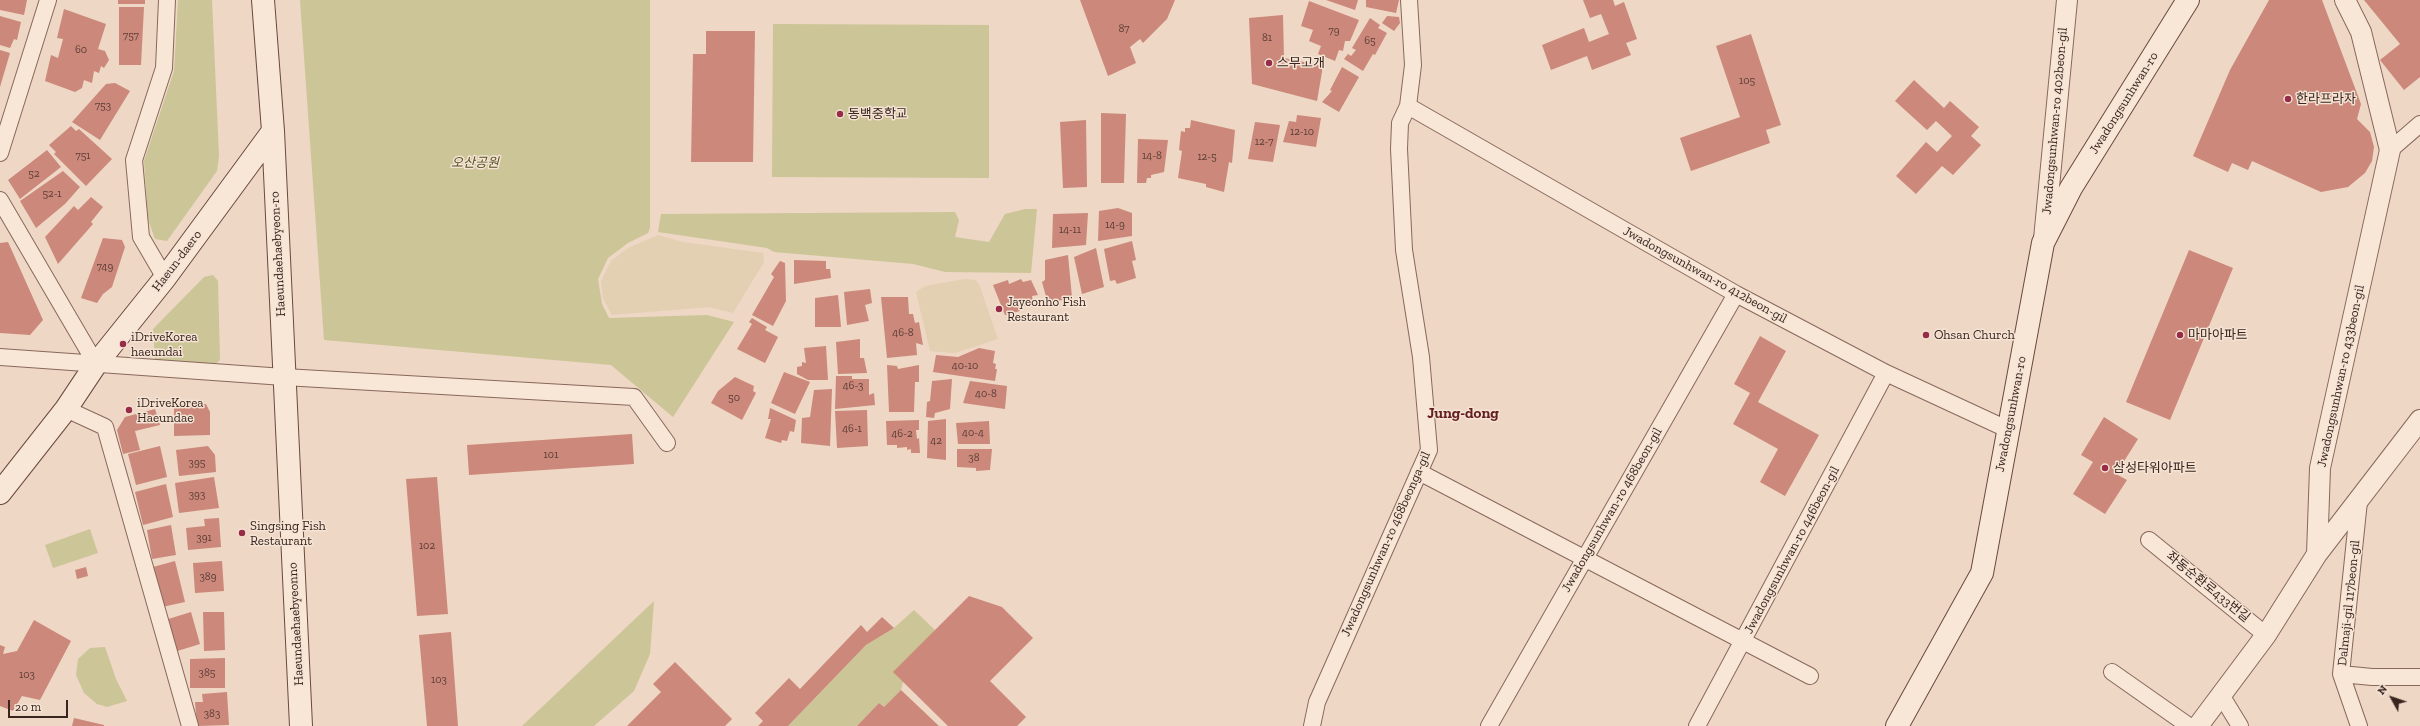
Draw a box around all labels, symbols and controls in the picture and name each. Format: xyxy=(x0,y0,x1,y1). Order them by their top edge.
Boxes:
house number: 87 xyxy=(1118,22,1130,36)
house number: 79 xyxy=(1328,24,1340,38)
street label: Jwadongsunhwan-ro 402beon-gil xyxy=(2039,27,2071,215)
house number: 757 xyxy=(123,29,139,43)
house number: 81 xyxy=(1262,31,1272,45)
house number: 65 xyxy=(1364,34,1376,48)
house number: 60 xyxy=(75,43,87,57)
street label: Jwadongsunhwan-ro xyxy=(2086,49,2162,157)
place label: 스무고개 xyxy=(1277,55,1325,71)
marker: 스무고개 xyxy=(1264,58,1274,68)
house number: 105 xyxy=(1739,74,1755,88)
place label: 한라프라자 xyxy=(2296,91,2356,107)
marker: 한라프라자 xyxy=(2283,94,2293,104)
house number: 753 xyxy=(95,99,111,113)
place label: 동백중학교 xyxy=(848,106,908,122)
marker: 동백중학교 xyxy=(835,109,845,119)
house number: 12-10 xyxy=(1290,125,1314,139)
house number: 12-7 xyxy=(1255,135,1273,149)
house number: 751 xyxy=(75,149,91,163)
house number: 14-8 xyxy=(1142,149,1162,163)
house number: 12-5 xyxy=(1197,150,1217,164)
park label: 오산공원 xyxy=(451,155,499,171)
house number: 52 xyxy=(28,167,40,181)
house number: 52-1 xyxy=(42,187,62,201)
street label: Haeundaehaebyeon-ro xyxy=(267,191,289,317)
house number: 14-9 xyxy=(1105,218,1125,232)
house number: 14-11 xyxy=(1059,223,1081,237)
street label: Jwadongsunhwan-ro 412beon-gil xyxy=(1620,223,1790,327)
street label: Haeun-daero xyxy=(149,227,205,295)
house number: 749 xyxy=(97,260,113,274)
street label: Jwadongsunhwan-ro 433beon-gil xyxy=(2314,283,2368,469)
place label: Jayeonho Fish Restaurant xyxy=(1007,294,1086,325)
marker: Jayeonho Fish Restaurant xyxy=(994,304,1004,314)
house number: 46-8 xyxy=(892,326,914,340)
place label: Ohsan Church xyxy=(1934,327,2015,343)
place label: 마마아파트 xyxy=(2188,327,2248,343)
place label: iDriveKorea haeundai xyxy=(131,329,198,360)
marker: Ohsan Church xyxy=(1921,330,1931,340)
marker: 마마아파트 xyxy=(2175,330,2185,340)
marker: iDriveKorea haeundai xyxy=(118,339,128,349)
street label: Jwadongsunhwan-ro xyxy=(1992,355,2030,473)
house number: 40-10 xyxy=(952,359,978,373)
house number: 46-3 xyxy=(843,379,863,393)
house number: 40-8 xyxy=(975,387,997,401)
house number: 50 xyxy=(728,391,740,405)
place label: iDriveKorea Haeundae xyxy=(137,395,204,426)
marker: iDriveKorea Haeundae xyxy=(124,405,134,415)
district label: Jung-dong xyxy=(1427,405,1499,423)
house number: 46-1 xyxy=(842,422,862,436)
street label: Jwadongsunhwan-ro 468beon-gil xyxy=(1558,425,1666,595)
house number: 40-4 xyxy=(962,426,984,440)
house number: 46-2 xyxy=(891,427,913,441)
house number: 42 xyxy=(930,434,942,448)
house number: 101 xyxy=(544,448,558,462)
street label: Jwadongsunhwan-ro 468beonga-gil xyxy=(1338,449,1434,639)
house number: 38 xyxy=(968,451,980,465)
house number: 395 xyxy=(189,456,205,470)
place label: 삼성타워아파트 xyxy=(2113,460,2197,476)
marker: 삼성타워아파트 xyxy=(2100,463,2110,473)
street label: Jwadongsunhwan-ro 446beon-gil xyxy=(1741,464,1843,636)
house number: 393 xyxy=(189,488,205,502)
place label: Singsing Fish Restaurant xyxy=(250,518,326,549)
marker: Singsing Fish Restaurant xyxy=(237,528,247,538)
house number: 391 xyxy=(196,531,212,545)
house number: 102 xyxy=(419,539,435,553)
street label: Dalmaji-gil 117beon-gil xyxy=(2335,539,2363,667)
street label: 좌동순환로433번길 xyxy=(2163,548,2253,626)
street label: Haeundaehaebyeonno xyxy=(285,562,307,686)
house number: 389 xyxy=(199,570,217,584)
house number: 385 xyxy=(199,666,215,680)
house number: 103 xyxy=(19,668,35,682)
house number: 103 xyxy=(431,673,447,687)
north arrow xyxy=(2372,678,2412,718)
text: N xyxy=(2375,683,2390,697)
scale bar xyxy=(10,692,70,718)
text: 20 m xyxy=(15,700,41,714)
house number: 383 xyxy=(204,707,220,721)

